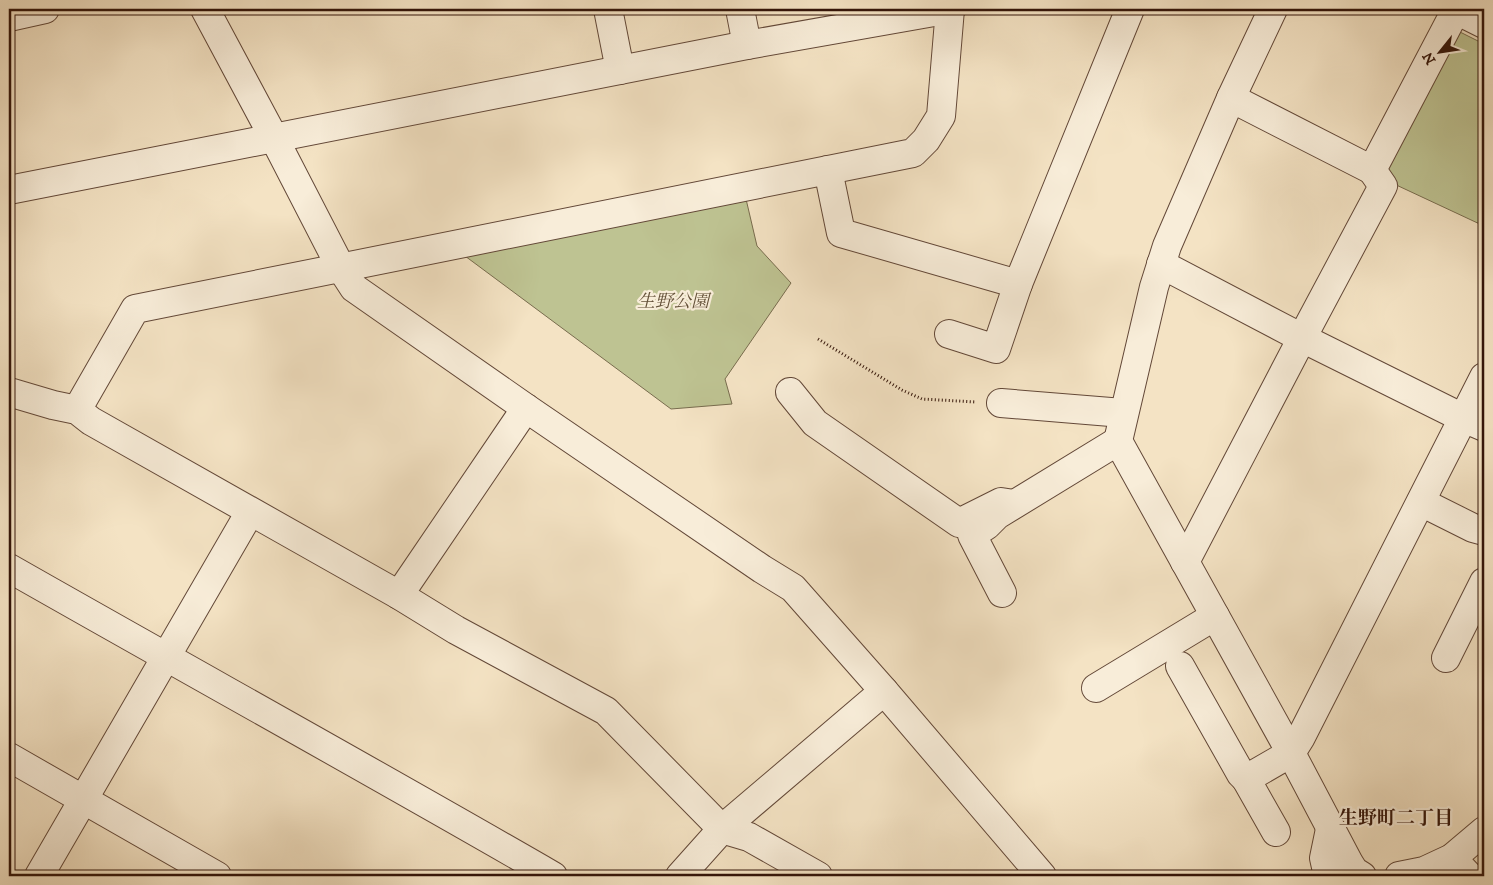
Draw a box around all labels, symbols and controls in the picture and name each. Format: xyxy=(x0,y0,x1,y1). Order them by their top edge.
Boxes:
north arrow xyxy=(1416,28,1466,78)
text: N xyxy=(1419,48,1440,67)
park label: 生野公園 xyxy=(637,291,712,313)
district label: 生野町二丁目 xyxy=(1339,807,1453,830)

